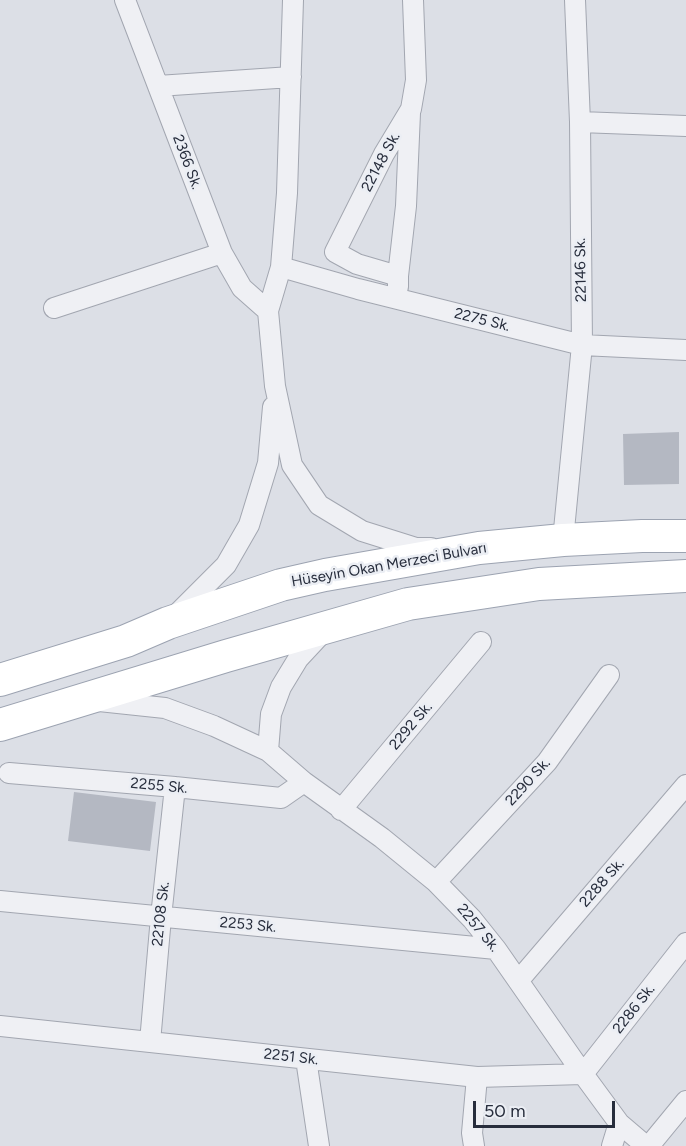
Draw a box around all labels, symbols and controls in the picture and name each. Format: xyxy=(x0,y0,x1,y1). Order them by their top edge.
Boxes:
street label: 22148 Sk. xyxy=(358,129,404,195)
street label: 2366 Sk. xyxy=(168,132,206,192)
street label: 22146 Sk. xyxy=(571,238,591,302)
street label: 2275 Sk. xyxy=(452,304,512,336)
street label: Hüseyin Okan Merzeci Bulvarı xyxy=(290,539,488,591)
street label: 2292 Sk. xyxy=(386,698,436,754)
street label: 2290 Sk. xyxy=(502,754,554,810)
street label: 2255 Sk. xyxy=(130,775,188,797)
street label: 2288 Sk. xyxy=(576,855,628,911)
street label: 22108 Sk. xyxy=(149,881,173,947)
street label: 2257 Sk. xyxy=(453,900,503,956)
street label: 2253 Sk. xyxy=(219,914,277,936)
street label: 2286 Sk. xyxy=(609,981,659,1037)
street label: 2251 Sk. xyxy=(263,1045,319,1069)
scale bar xyxy=(476,1089,618,1127)
text: 50 m xyxy=(484,1100,526,1122)

